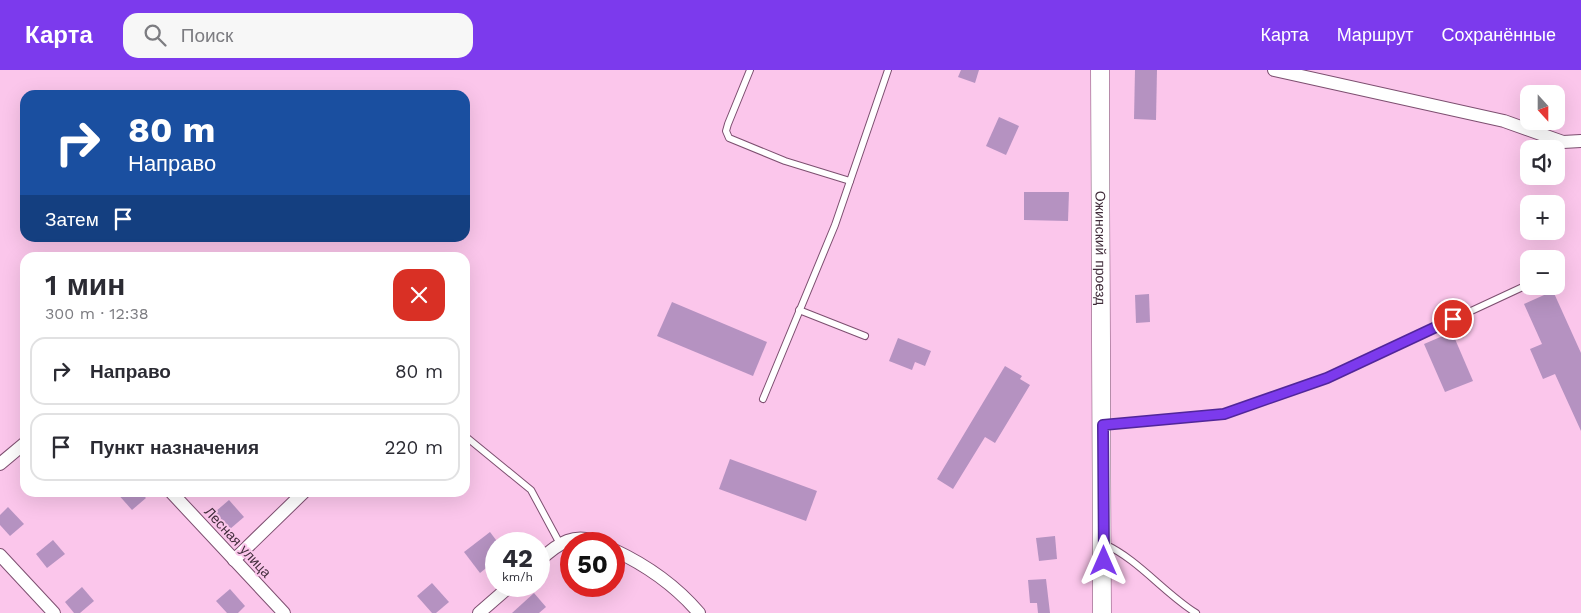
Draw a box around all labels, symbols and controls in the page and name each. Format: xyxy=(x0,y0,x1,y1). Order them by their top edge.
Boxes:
search box xyxy=(123,13,473,58)
text: Карта xyxy=(25,21,93,49)
icon: search xyxy=(141,21,169,49)
text: Поиск xyxy=(181,24,233,47)
text: Карта xyxy=(1261,24,1309,45)
text: Маршрут xyxy=(1337,24,1413,45)
text: Сохранённые xyxy=(1441,24,1556,45)
north arrow xyxy=(1520,85,1565,130)
map controls xyxy=(1520,85,1565,295)
text: 80 m xyxy=(128,109,215,151)
icon: right xyxy=(45,110,110,175)
button: sound xyxy=(1520,140,1565,185)
text: Направо xyxy=(128,151,216,176)
street label: Ожинский проезд xyxy=(1092,191,1109,305)
button: + xyxy=(1520,195,1565,240)
icon: arrive xyxy=(109,205,137,233)
text: Затем xyxy=(45,208,99,231)
button: − xyxy=(1520,250,1565,295)
text: 1 мин xyxy=(45,267,125,302)
button: close xyxy=(393,269,445,321)
pin xyxy=(1432,298,1474,340)
text: 300 m · 12:38 xyxy=(45,304,149,323)
icon: arrive xyxy=(1439,305,1467,333)
icon: right xyxy=(47,357,75,385)
text: Направо xyxy=(90,360,171,383)
text: 80 m xyxy=(395,360,443,383)
icon: arrive xyxy=(47,433,75,461)
text: Пункт назначения xyxy=(90,436,259,459)
text: 220 m xyxy=(384,436,443,459)
street label: Лесная улица xyxy=(201,504,275,581)
speed limit sign: 50 xyxy=(560,532,625,597)
position arrow xyxy=(1077,534,1129,586)
text: 42 xyxy=(502,544,533,573)
text: km/h xyxy=(502,570,533,584)

